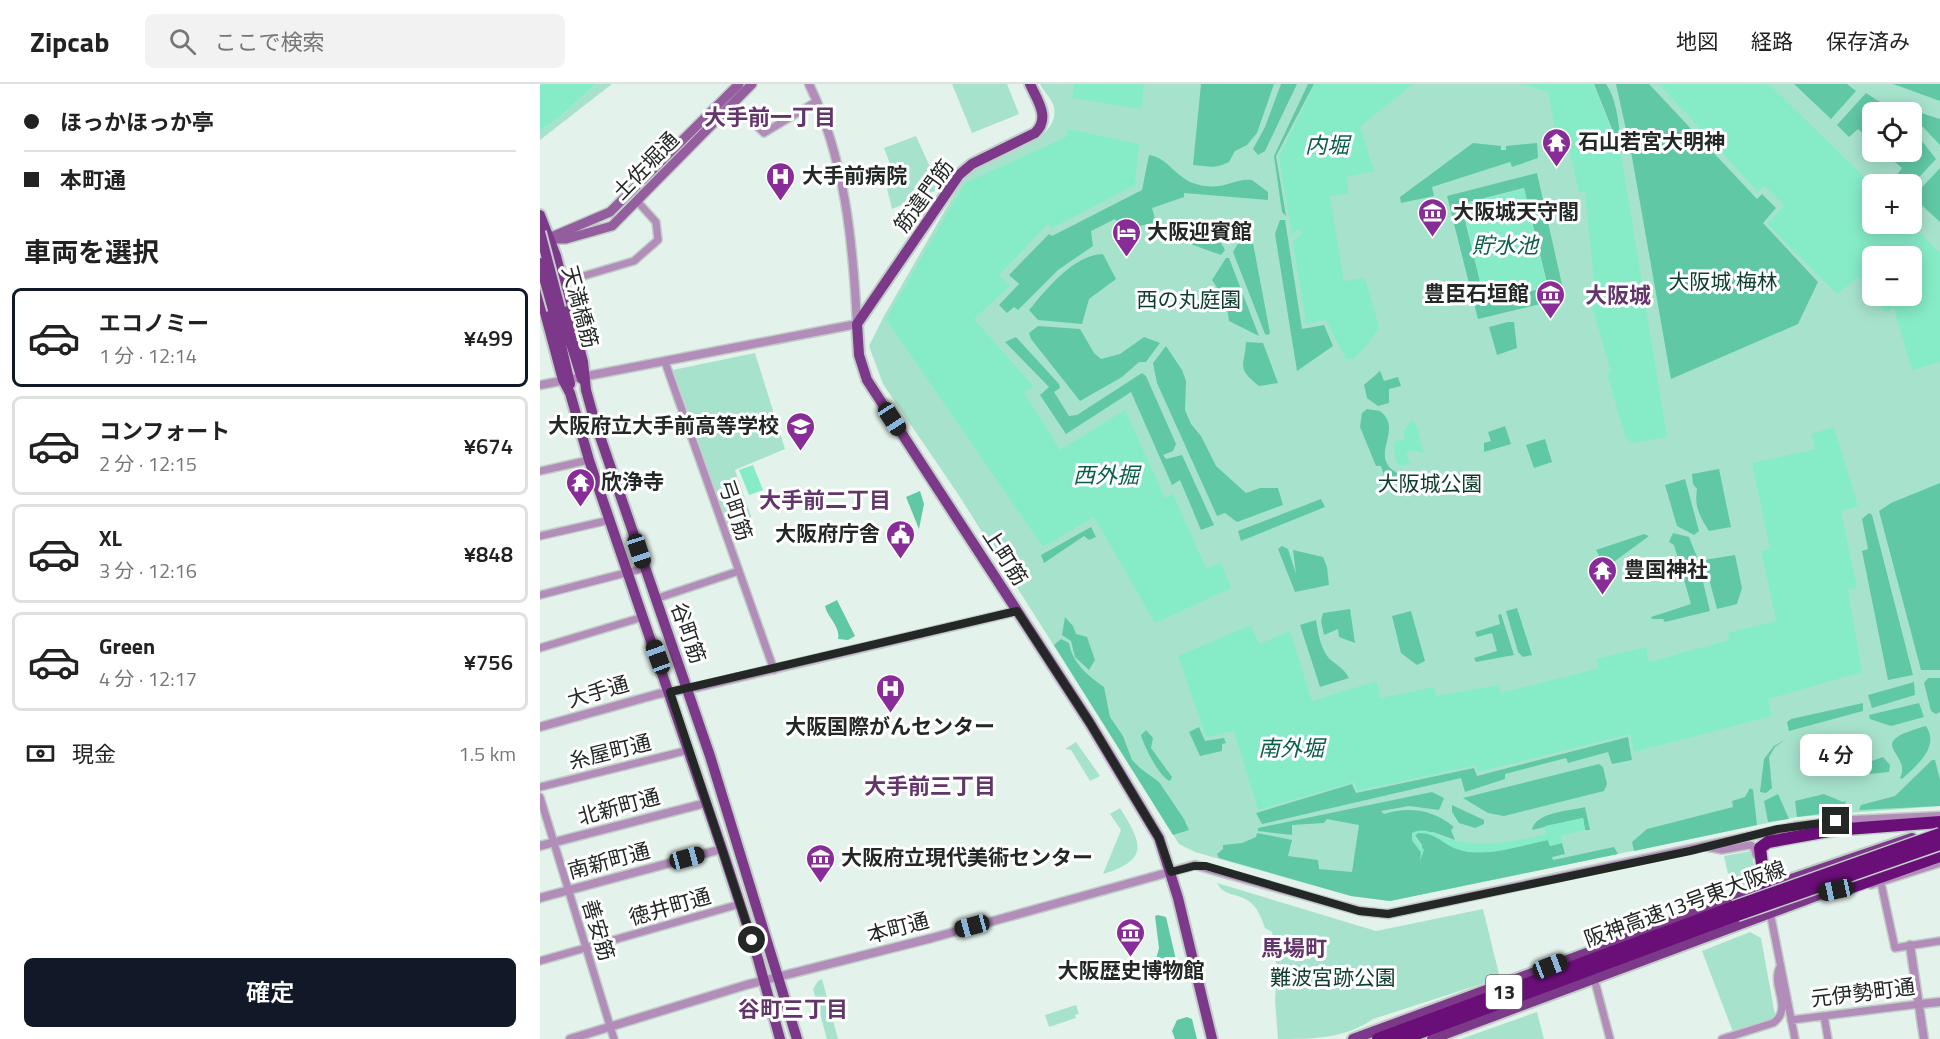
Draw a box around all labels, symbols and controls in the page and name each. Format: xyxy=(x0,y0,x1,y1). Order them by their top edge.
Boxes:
search box xyxy=(145,14,565,68)
text: Zipcab xyxy=(30,20,109,63)
icon: search xyxy=(166,25,199,58)
text: ここで検索 xyxy=(214,25,324,59)
text: 地図 xyxy=(1676,25,1718,57)
text: 経路 xyxy=(1751,25,1793,57)
text: 保存済み xyxy=(1826,25,1910,57)
district label: 大手前一丁目 xyxy=(704,100,836,134)
map controls xyxy=(1862,102,1922,306)
button: locate xyxy=(1862,102,1922,162)
text: ほっかほっか亭 xyxy=(60,105,214,139)
street label: 土佐堀通 xyxy=(605,124,686,207)
place label: 石山若宮大明神 xyxy=(1578,125,1725,157)
temple icon: 石山若宮大明神 xyxy=(1541,126,1573,168)
water label: 内堀 xyxy=(1305,128,1352,162)
street label: 筋違門筋 xyxy=(886,152,961,239)
place label: 大手前病院 xyxy=(802,159,907,191)
hospital icon: 大手前病院 xyxy=(765,160,797,202)
text: 本町通 xyxy=(60,163,126,197)
button: + xyxy=(1862,174,1922,234)
place label: 大阪城天守閣 xyxy=(1453,195,1579,227)
museum icon: 大阪城天守閣 xyxy=(1416,196,1448,238)
place label: 大阪迎賓館 xyxy=(1147,215,1252,247)
hotel icon: 大阪迎賓館 xyxy=(1110,216,1142,258)
water label: 貯水池 xyxy=(1472,228,1540,262)
text: 車両を選択 xyxy=(24,231,159,272)
button: − xyxy=(1862,246,1922,306)
street label: 天満橋筋 xyxy=(555,262,607,351)
park label: 大阪城 梅林 xyxy=(1668,265,1778,297)
place label: 豊臣石垣館 xyxy=(1424,277,1529,309)
museum icon: 豊臣石垣館 xyxy=(1534,278,1566,320)
district label: 大阪城 xyxy=(1585,278,1651,312)
park label: 西の丸庭園 xyxy=(1137,283,1242,315)
text: エコノミー xyxy=(99,306,209,340)
icon: car xyxy=(27,311,81,365)
text: ¥499 xyxy=(464,321,513,355)
text: 1 分 · 12:14 xyxy=(99,340,197,371)
car xyxy=(875,399,909,439)
place label: 大阪府立大手前高等学校 xyxy=(548,409,779,441)
school or university icon: 大阪府立大手前高等学校 xyxy=(784,410,816,452)
text: コンフォート xyxy=(99,414,230,448)
icon: car xyxy=(27,419,81,473)
text: ¥674 xyxy=(464,429,513,463)
text: 2 分 · 12:15 xyxy=(99,448,197,479)
water label: 西外掘 xyxy=(1073,458,1142,492)
place label: 欣浄寺 xyxy=(601,465,664,497)
temple icon: 欣浄寺 xyxy=(564,466,596,508)
park label: 大阪城公園 xyxy=(1378,467,1483,499)
street label: 弓町筋 xyxy=(711,475,761,545)
district label: 大手前二丁目 xyxy=(759,483,891,517)
place label: 大阪府庁舎 xyxy=(775,517,880,549)
public building icon: 大阪府庁舎 xyxy=(885,518,917,560)
text: XL xyxy=(99,521,122,555)
street label: 上町筋 xyxy=(975,521,1036,592)
icon: car xyxy=(27,527,81,581)
car xyxy=(625,531,653,571)
text: ¥848 xyxy=(464,537,513,571)
place label: 豊国神社 xyxy=(1624,553,1708,585)
temple icon: 豊国神社 xyxy=(1587,554,1619,596)
text: 3 分 · 12:16 xyxy=(99,555,197,586)
street label: 谷町筋 xyxy=(663,598,715,668)
text: Green xyxy=(99,629,155,663)
icon: car xyxy=(27,635,81,689)
car xyxy=(643,637,673,677)
text: ¥756 xyxy=(464,645,513,679)
text: 4 分 · 12:17 xyxy=(99,663,197,694)
street label: 大手通 xyxy=(563,667,632,715)
hospital icon: 大阪国際がんセンター xyxy=(874,672,906,714)
place label: 大阪国際がんセンター xyxy=(785,710,995,742)
street label: 糸屋町通 xyxy=(565,725,654,777)
water label: 南外堀 xyxy=(1258,731,1327,765)
callout: 4 分 xyxy=(1800,734,1872,776)
icon: cash xyxy=(24,737,57,770)
text: 現金 xyxy=(72,737,116,771)
text: 1.5 km xyxy=(459,738,516,769)
text: 4 分 xyxy=(1818,739,1854,770)
district label: 大手前三丁目 xyxy=(864,769,996,803)
street label: 北新町通 xyxy=(574,780,663,832)
route end xyxy=(1822,807,1849,834)
street label: 南新町通 xyxy=(564,834,653,886)
place label: 大阪府立現代美術センター xyxy=(841,841,1093,873)
museum icon: 大阪府立現代美術センター xyxy=(804,842,836,884)
car xyxy=(667,845,707,871)
street label: 阪神高速13号東大阪線 xyxy=(1579,852,1790,954)
car xyxy=(1817,877,1855,903)
street label: 徳井町通 xyxy=(625,879,715,933)
street label: 善安筋 xyxy=(574,895,623,965)
street label: 本町通 xyxy=(863,903,932,951)
car xyxy=(952,913,992,939)
museum icon: 大阪歴史博物館 xyxy=(1115,916,1147,958)
route start xyxy=(738,926,765,953)
district label: 馬場町 xyxy=(1261,931,1327,965)
car xyxy=(1530,951,1570,981)
place label: 大阪歴史博物館 xyxy=(1058,954,1205,986)
button: 確定 xyxy=(24,958,516,1027)
park label: 難波宮跡公園 xyxy=(1270,961,1396,993)
street label: 元伊勢町通 xyxy=(1809,970,1917,1014)
road number: 13 xyxy=(1486,975,1522,1009)
district label: 谷町三丁目 xyxy=(738,992,848,1026)

